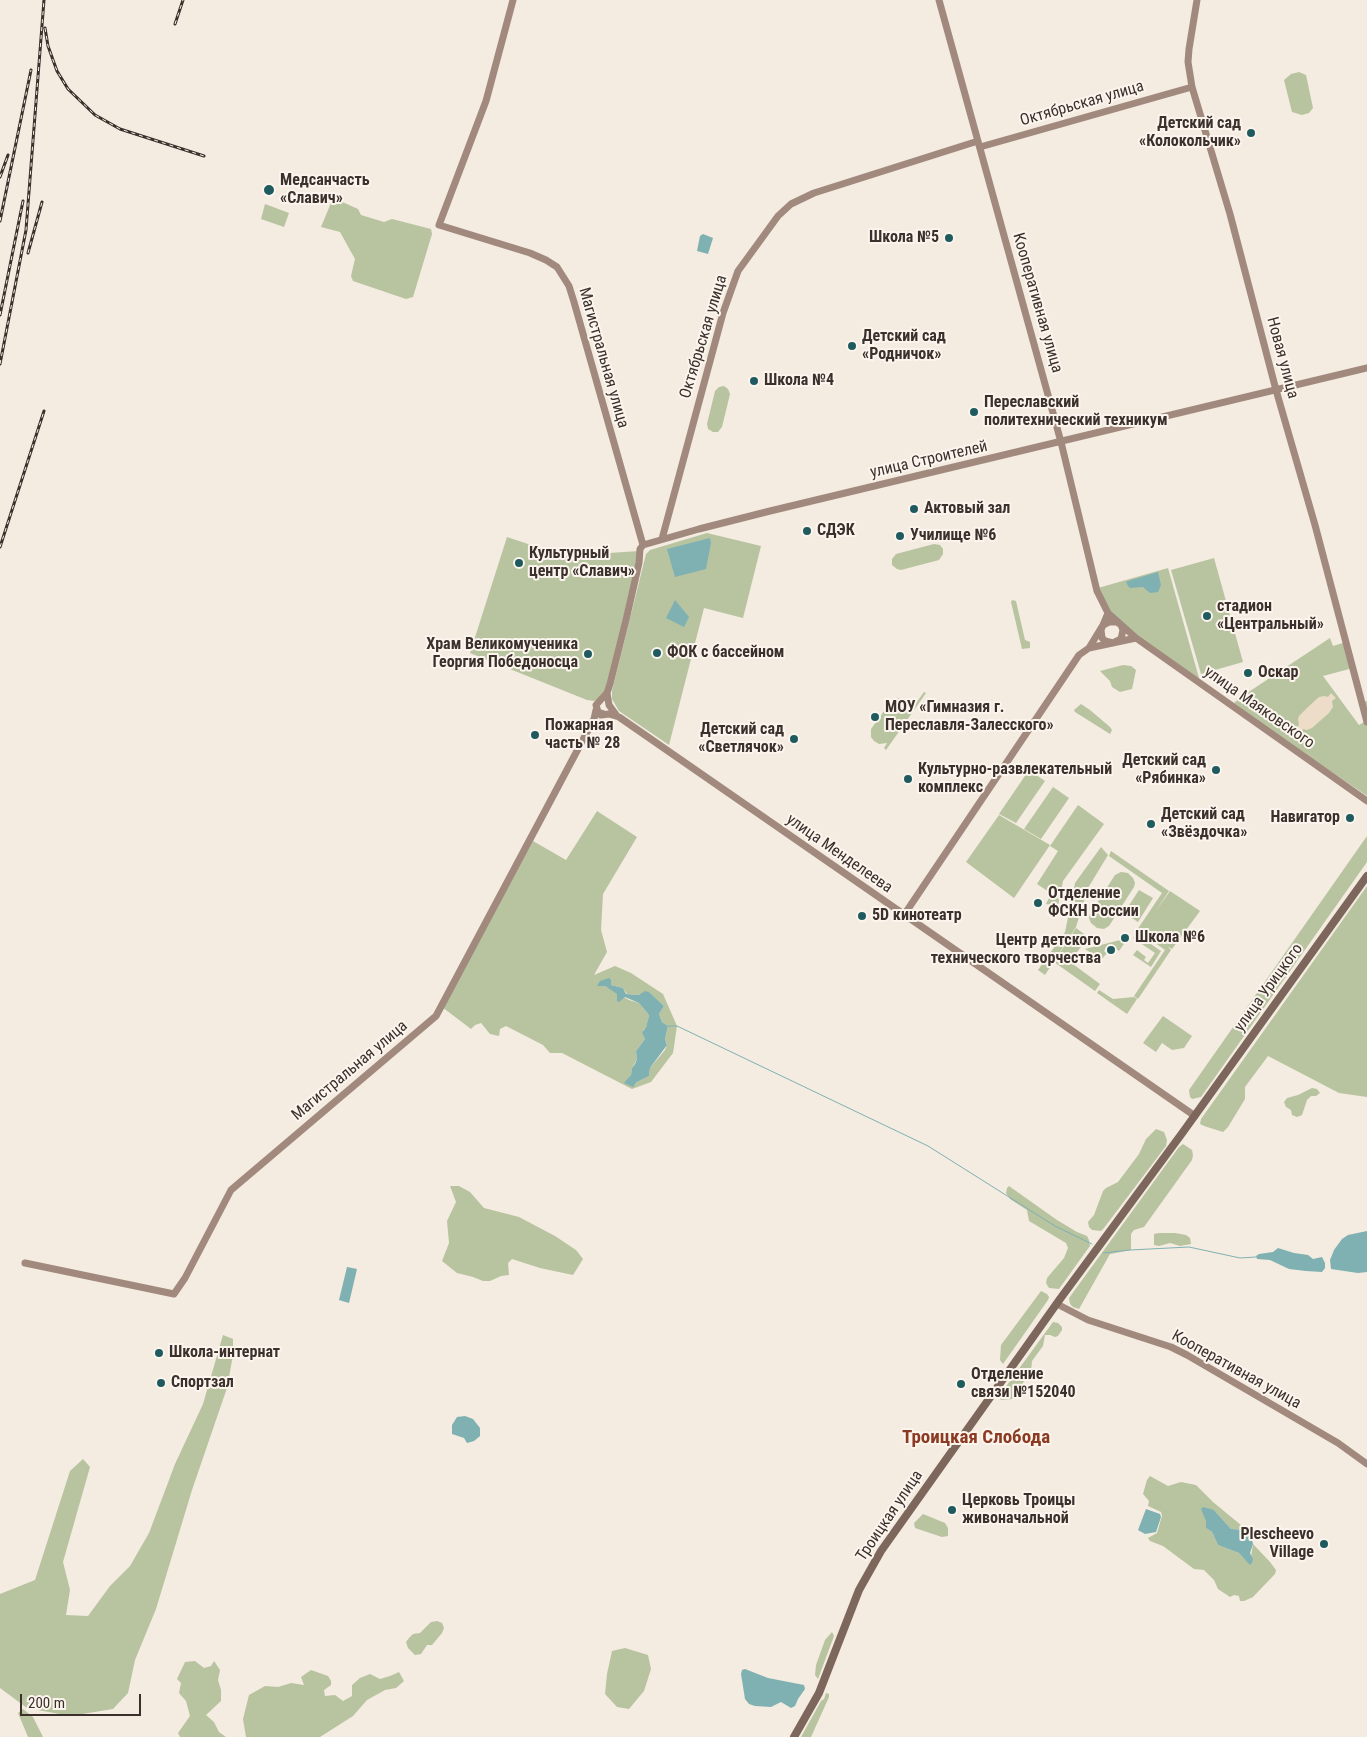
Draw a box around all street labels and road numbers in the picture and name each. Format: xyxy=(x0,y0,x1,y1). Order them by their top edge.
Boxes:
street label: Октябрьская улица xyxy=(1018,77,1146,131)
street label: Кооперативная улица xyxy=(1008,231,1066,375)
street label: Октябрьская улица xyxy=(676,273,732,401)
street label: Магистральная улица xyxy=(574,286,632,430)
street label: Новая улица xyxy=(1262,315,1302,401)
street label: улица Строителей xyxy=(868,437,990,483)
street label: улица Маяковского xyxy=(1200,663,1318,753)
street label: улица Менделеева xyxy=(782,810,896,898)
street label: улица Урицкого xyxy=(1231,940,1307,1036)
street label: Магистральная улица xyxy=(288,1017,412,1125)
street label: Кооперативная улица xyxy=(1168,1327,1304,1413)
street label: Троицкая улица xyxy=(853,1467,927,1565)

